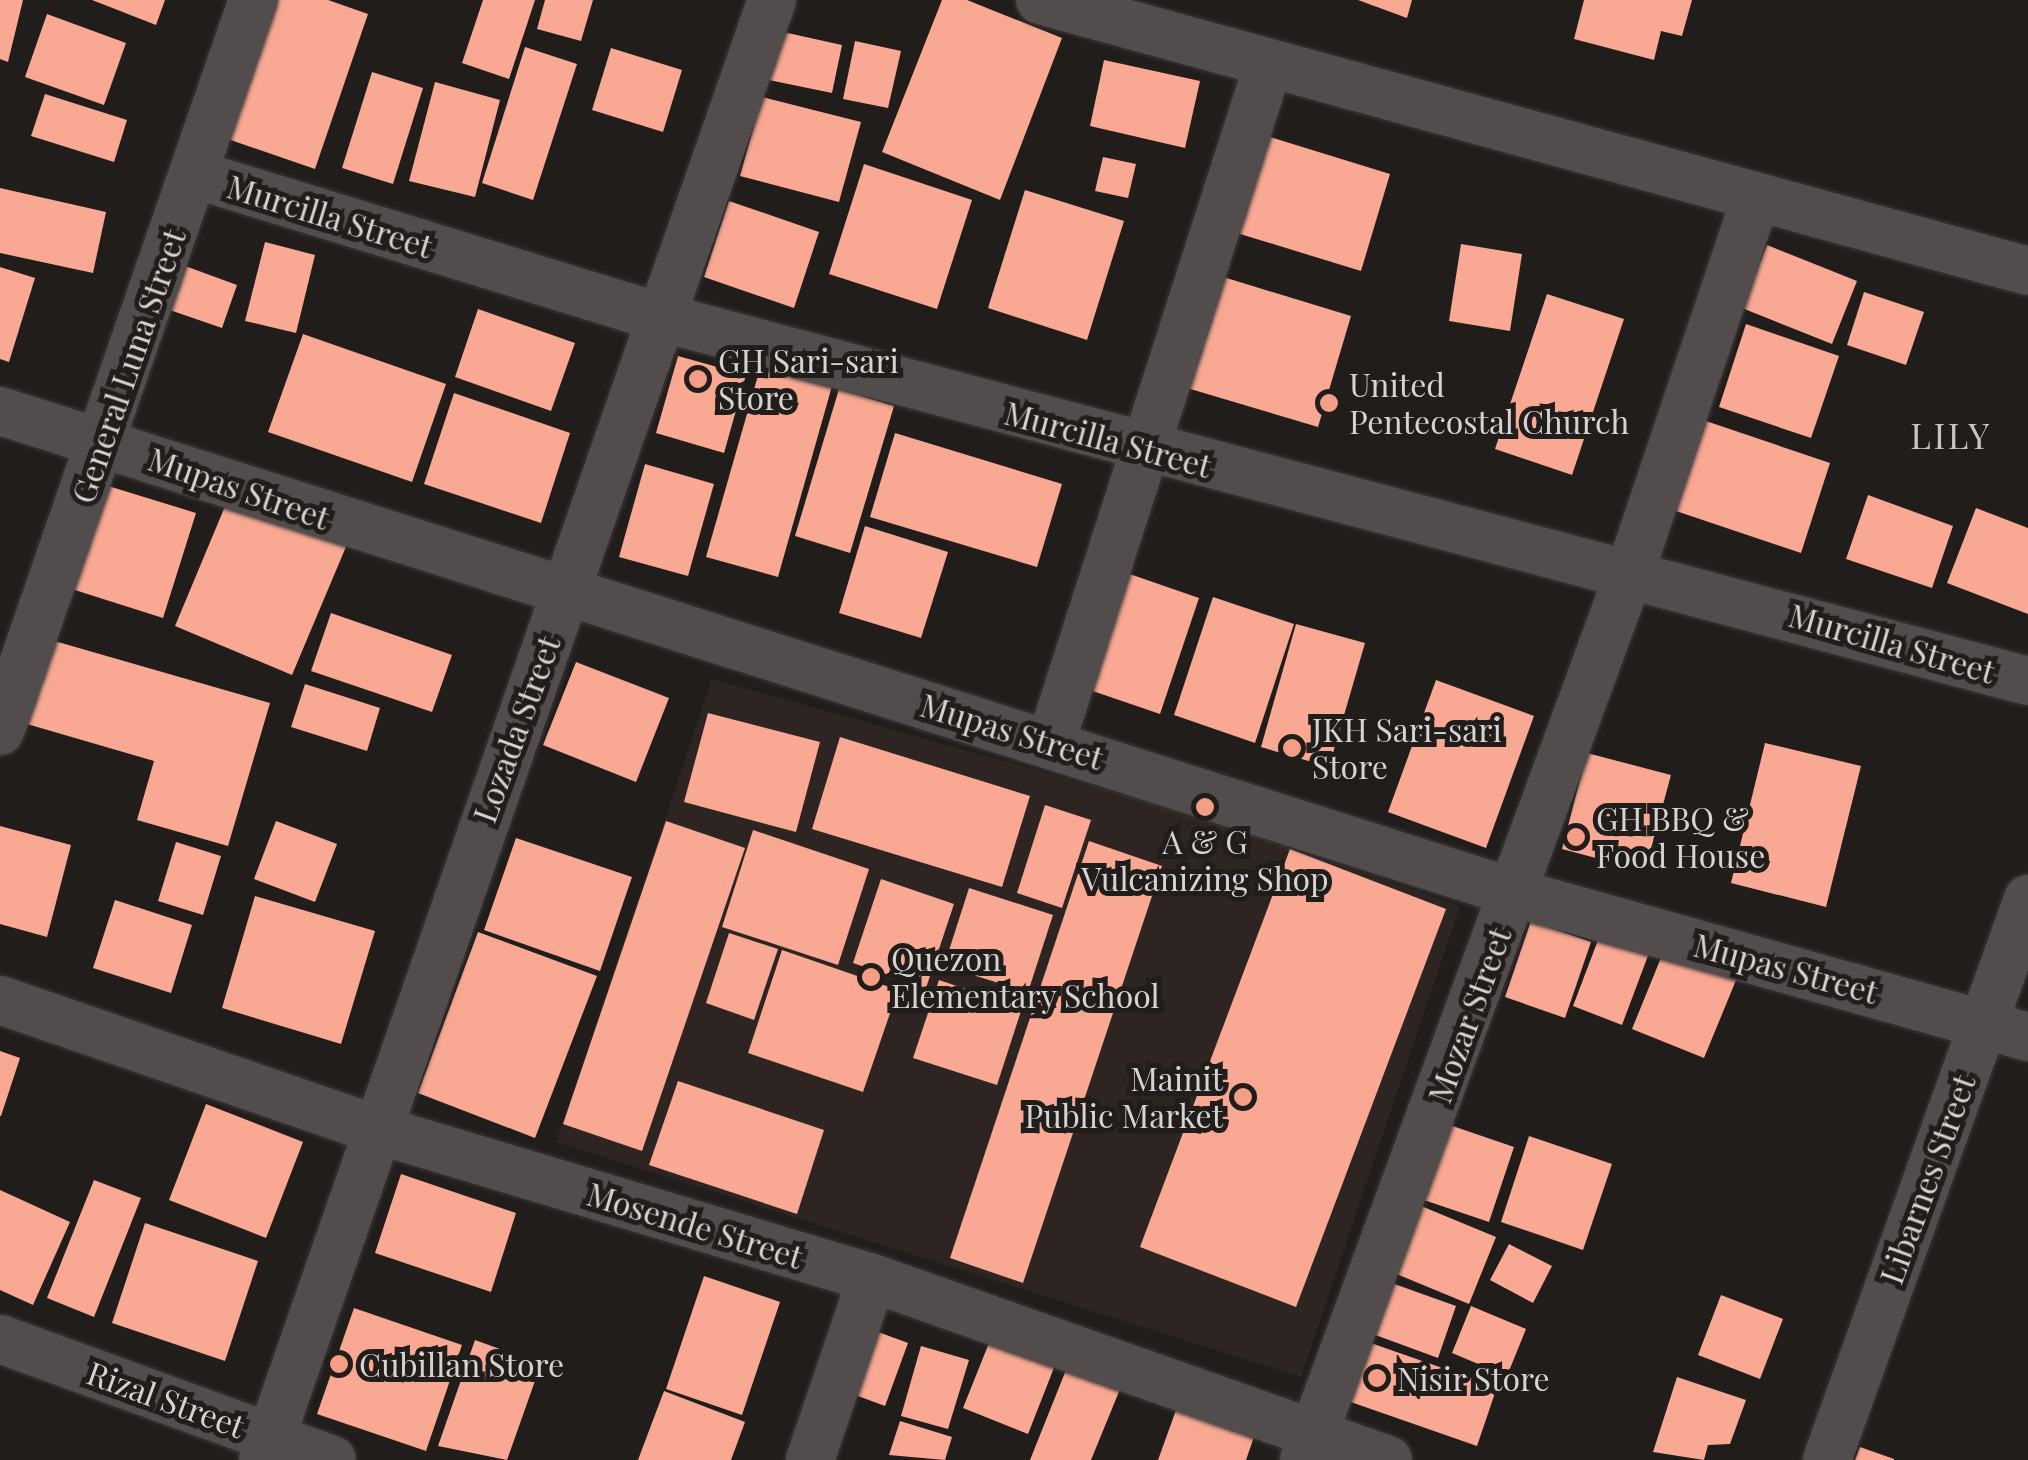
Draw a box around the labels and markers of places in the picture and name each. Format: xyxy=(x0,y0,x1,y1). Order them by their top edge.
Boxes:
place label: GH Sari-sari Store xyxy=(718,342,899,417)
place label: United Pentecostal Church xyxy=(1349,366,1629,441)
marker: GH Sari-sari Store xyxy=(687,368,709,390)
marker: United Pentecostal Church xyxy=(1318,392,1340,414)
place label: JKH Sari-sari Store xyxy=(1312,711,1502,786)
marker: JKH Sari-sari Store xyxy=(1281,737,1303,759)
marker: A & G Vulcanizing Shop xyxy=(1194,796,1216,818)
place label: GH BBQ & Food House xyxy=(1596,800,1765,875)
place label: A & G Vulcanizing Shop xyxy=(1081,823,1329,898)
marker: GH BBQ & Food House xyxy=(1565,826,1587,848)
place label: Quezon Elementary School xyxy=(891,940,1160,1015)
marker: Quezon Elementary School xyxy=(860,966,882,988)
place label: Mainit Public Market xyxy=(1024,1060,1223,1135)
marker: Mainit Public Market xyxy=(1232,1086,1254,1108)
place label: Cubillan Store xyxy=(359,1345,564,1383)
marker: Cubillan Store xyxy=(328,1353,350,1375)
place label: Nisir Store xyxy=(1397,1359,1550,1397)
marker: Nisir Store xyxy=(1366,1367,1388,1389)

